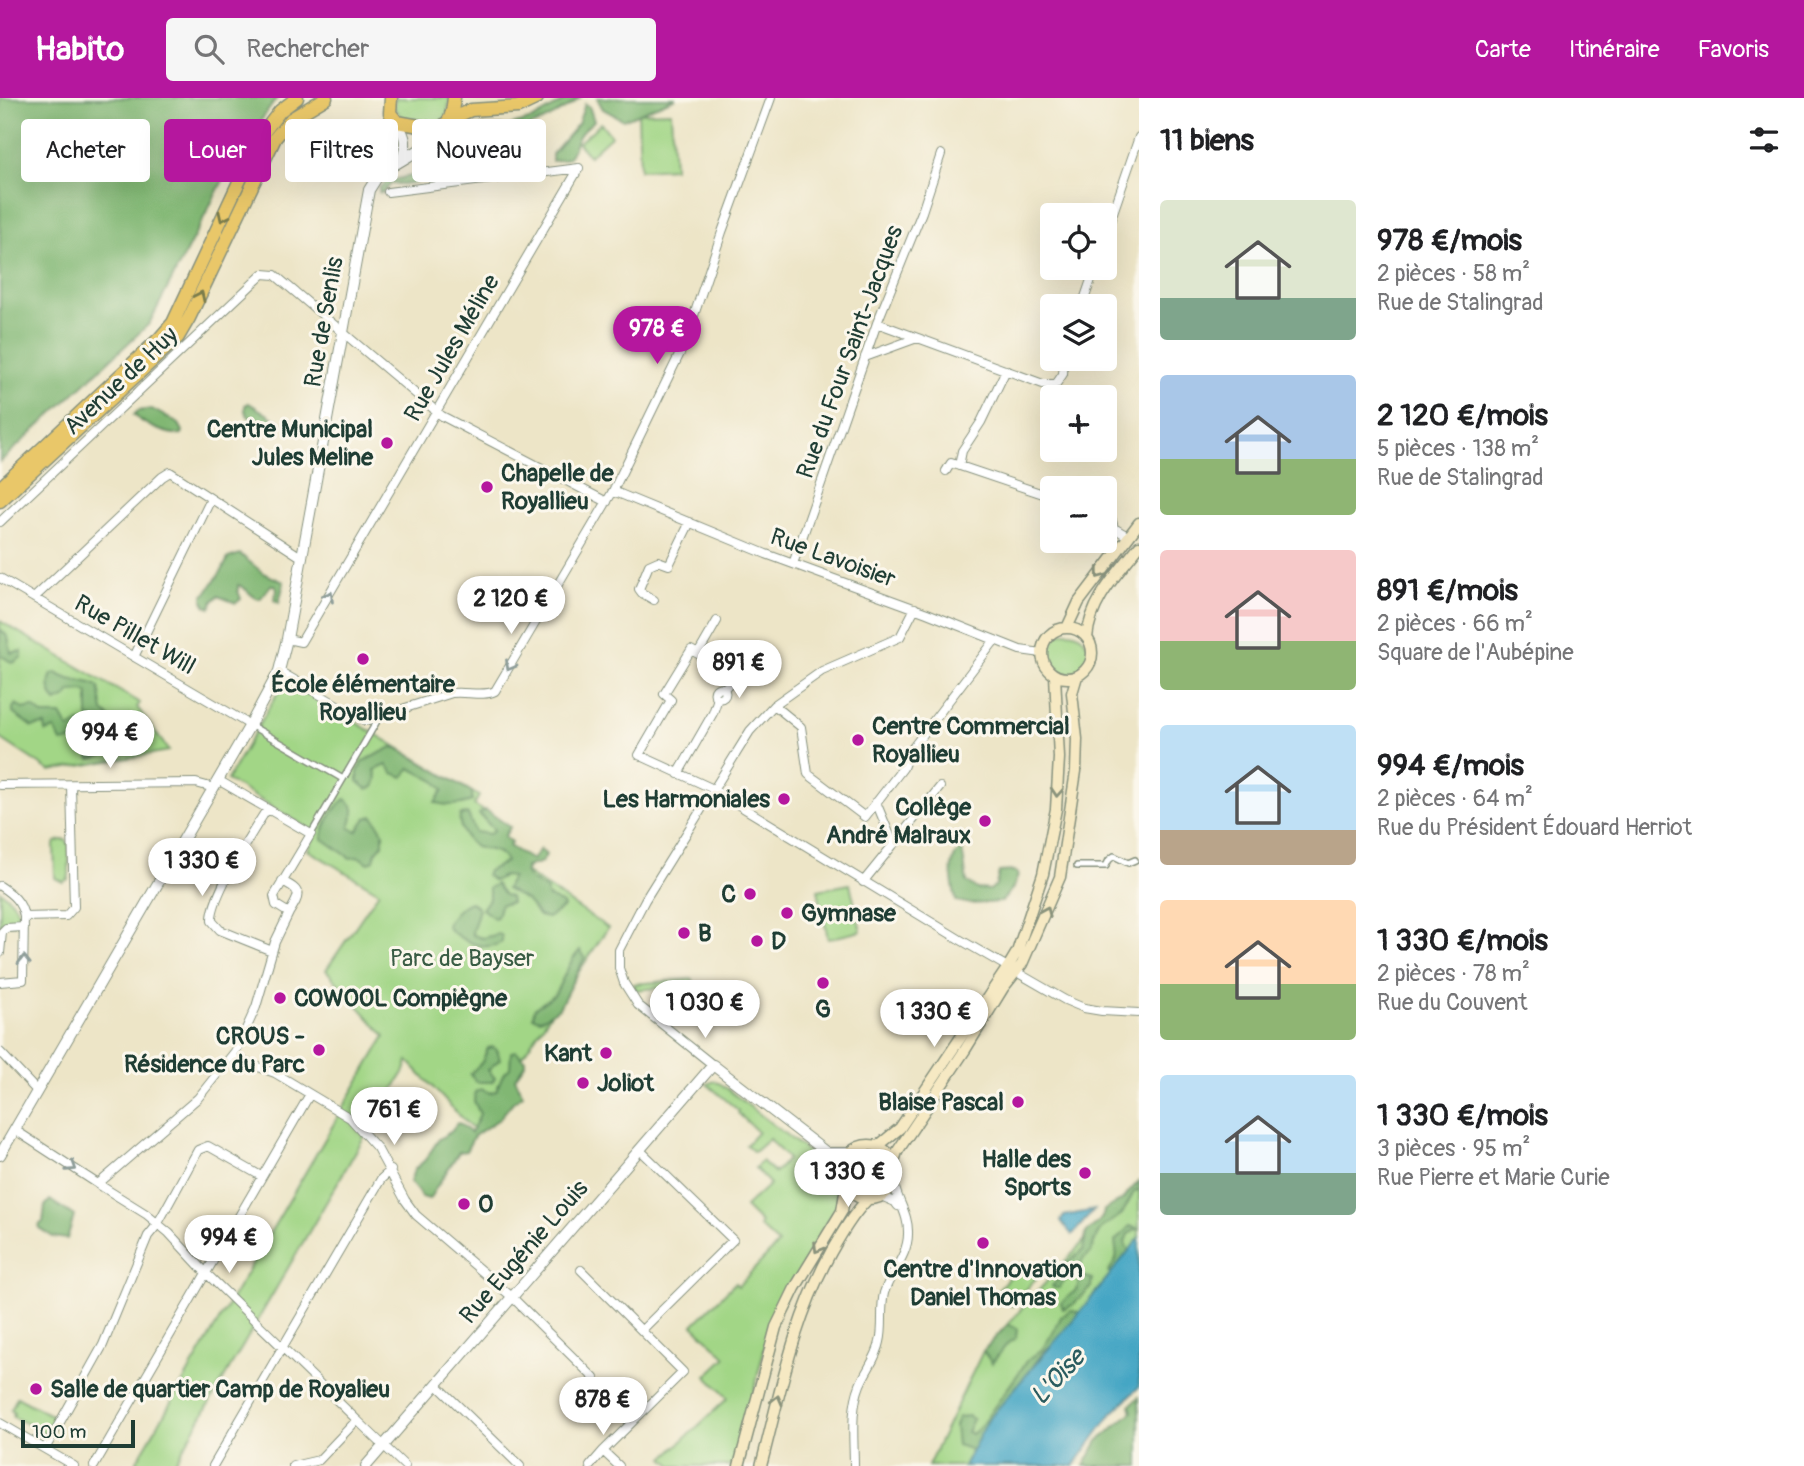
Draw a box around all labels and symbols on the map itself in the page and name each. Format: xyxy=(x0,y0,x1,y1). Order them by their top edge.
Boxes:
one-way arrow xyxy=(217,210,231,222)
street label: Rue du Four Saint-Jacques xyxy=(791,221,909,482)
street label: Rue de Senlis xyxy=(298,254,350,389)
street label: Rue Jules Méline xyxy=(398,269,506,427)
one-way arrow xyxy=(191,291,205,303)
pin: 978 € xyxy=(608,306,706,366)
street label: Avenue de Huy xyxy=(58,321,184,441)
place label: Centre Municipal Jules Meline xyxy=(207,415,374,472)
marker: Centre Municipal Jules Meline xyxy=(379,435,395,451)
place label: Chapelle de Royallieu xyxy=(501,459,615,516)
marker: Chapelle de Royallieu xyxy=(479,479,495,495)
street label: Rue Lavoisier xyxy=(766,522,900,594)
one-way arrow xyxy=(1096,566,1109,579)
pin: 2 120 € xyxy=(446,576,576,636)
street label: Rue Pillet Will xyxy=(69,589,201,681)
one-way arrow xyxy=(320,590,333,603)
pin: 891 € xyxy=(690,640,788,700)
marker: École élémentaire Royallieu xyxy=(355,651,371,667)
one-way arrow xyxy=(505,659,518,672)
place label: École élémentaire Royallieu xyxy=(271,670,456,727)
pin: 994 € xyxy=(61,710,159,770)
place label: Centre Commercial Royallieu xyxy=(872,712,1070,769)
marker: Centre Commercial Royallieu xyxy=(850,732,866,748)
place label: Les Harmoniales xyxy=(603,785,770,814)
one-way arrow xyxy=(1050,786,1065,797)
marker: Les Harmoniales xyxy=(776,791,792,807)
place label: Collège André Malraux xyxy=(826,793,972,850)
marker: Collège André Malraux xyxy=(977,813,993,829)
pin: 1 330 € xyxy=(137,838,267,898)
place label: C xyxy=(721,880,736,909)
marker: C xyxy=(742,886,758,902)
place label: Gymnase xyxy=(801,899,897,928)
marker: Gymnase xyxy=(779,905,795,921)
one-way arrow xyxy=(1037,906,1051,918)
place label: B xyxy=(698,919,712,948)
marker: B xyxy=(676,925,692,941)
place label: D xyxy=(771,927,786,956)
marker: D xyxy=(749,933,765,949)
park label: Parc de Bayser xyxy=(390,944,535,973)
one-way arrow xyxy=(16,954,32,965)
marker: G xyxy=(815,975,831,991)
pin: 1 030 € xyxy=(640,981,770,1040)
place label: COWOOL Compiègne xyxy=(294,984,508,1013)
marker: COWOOL Compiègne xyxy=(272,990,288,1006)
pin: 1 330 € xyxy=(869,990,999,1049)
place label: G xyxy=(815,995,831,1024)
place label: CROUS - Résidence du Parc xyxy=(124,1022,305,1079)
place label: Kant xyxy=(544,1039,593,1068)
marker: CROUS - Résidence du Parc xyxy=(311,1042,327,1058)
marker: Kant xyxy=(598,1045,614,1061)
place label: Joliot xyxy=(597,1069,655,1098)
marker: Joliot xyxy=(575,1075,591,1091)
pin: 761 € xyxy=(345,1088,443,1147)
place label: Blaise Pascal xyxy=(878,1088,1004,1117)
marker: Blaise Pascal xyxy=(1010,1094,1026,1110)
place label: Halle des Sports xyxy=(982,1145,1071,1202)
pin: 1 330 € xyxy=(783,1150,913,1209)
one-way arrow xyxy=(64,1159,77,1171)
marker: Halle des Sports xyxy=(1077,1165,1093,1181)
street label: Rue Eugénie Louis xyxy=(454,1174,594,1330)
place label: O xyxy=(478,1190,493,1219)
marker: O xyxy=(456,1196,472,1212)
pin: 994 € xyxy=(180,1216,278,1275)
marker: Centre d'Innovation Daniel Thomas xyxy=(975,1235,991,1251)
one-way arrow xyxy=(814,1240,827,1253)
place label: Centre d'Innovation Daniel Thomas xyxy=(883,1255,1083,1312)
water label: L'Oise xyxy=(1024,1341,1093,1412)
place label: Salle de quartier Camp de Royalieu xyxy=(50,1375,390,1404)
pin: 878 € xyxy=(554,1378,652,1437)
marker: Salle de quartier Camp de Royalieu xyxy=(28,1381,44,1397)
one-way arrow xyxy=(769,1394,783,1406)
scale bar xyxy=(21,1417,135,1449)

